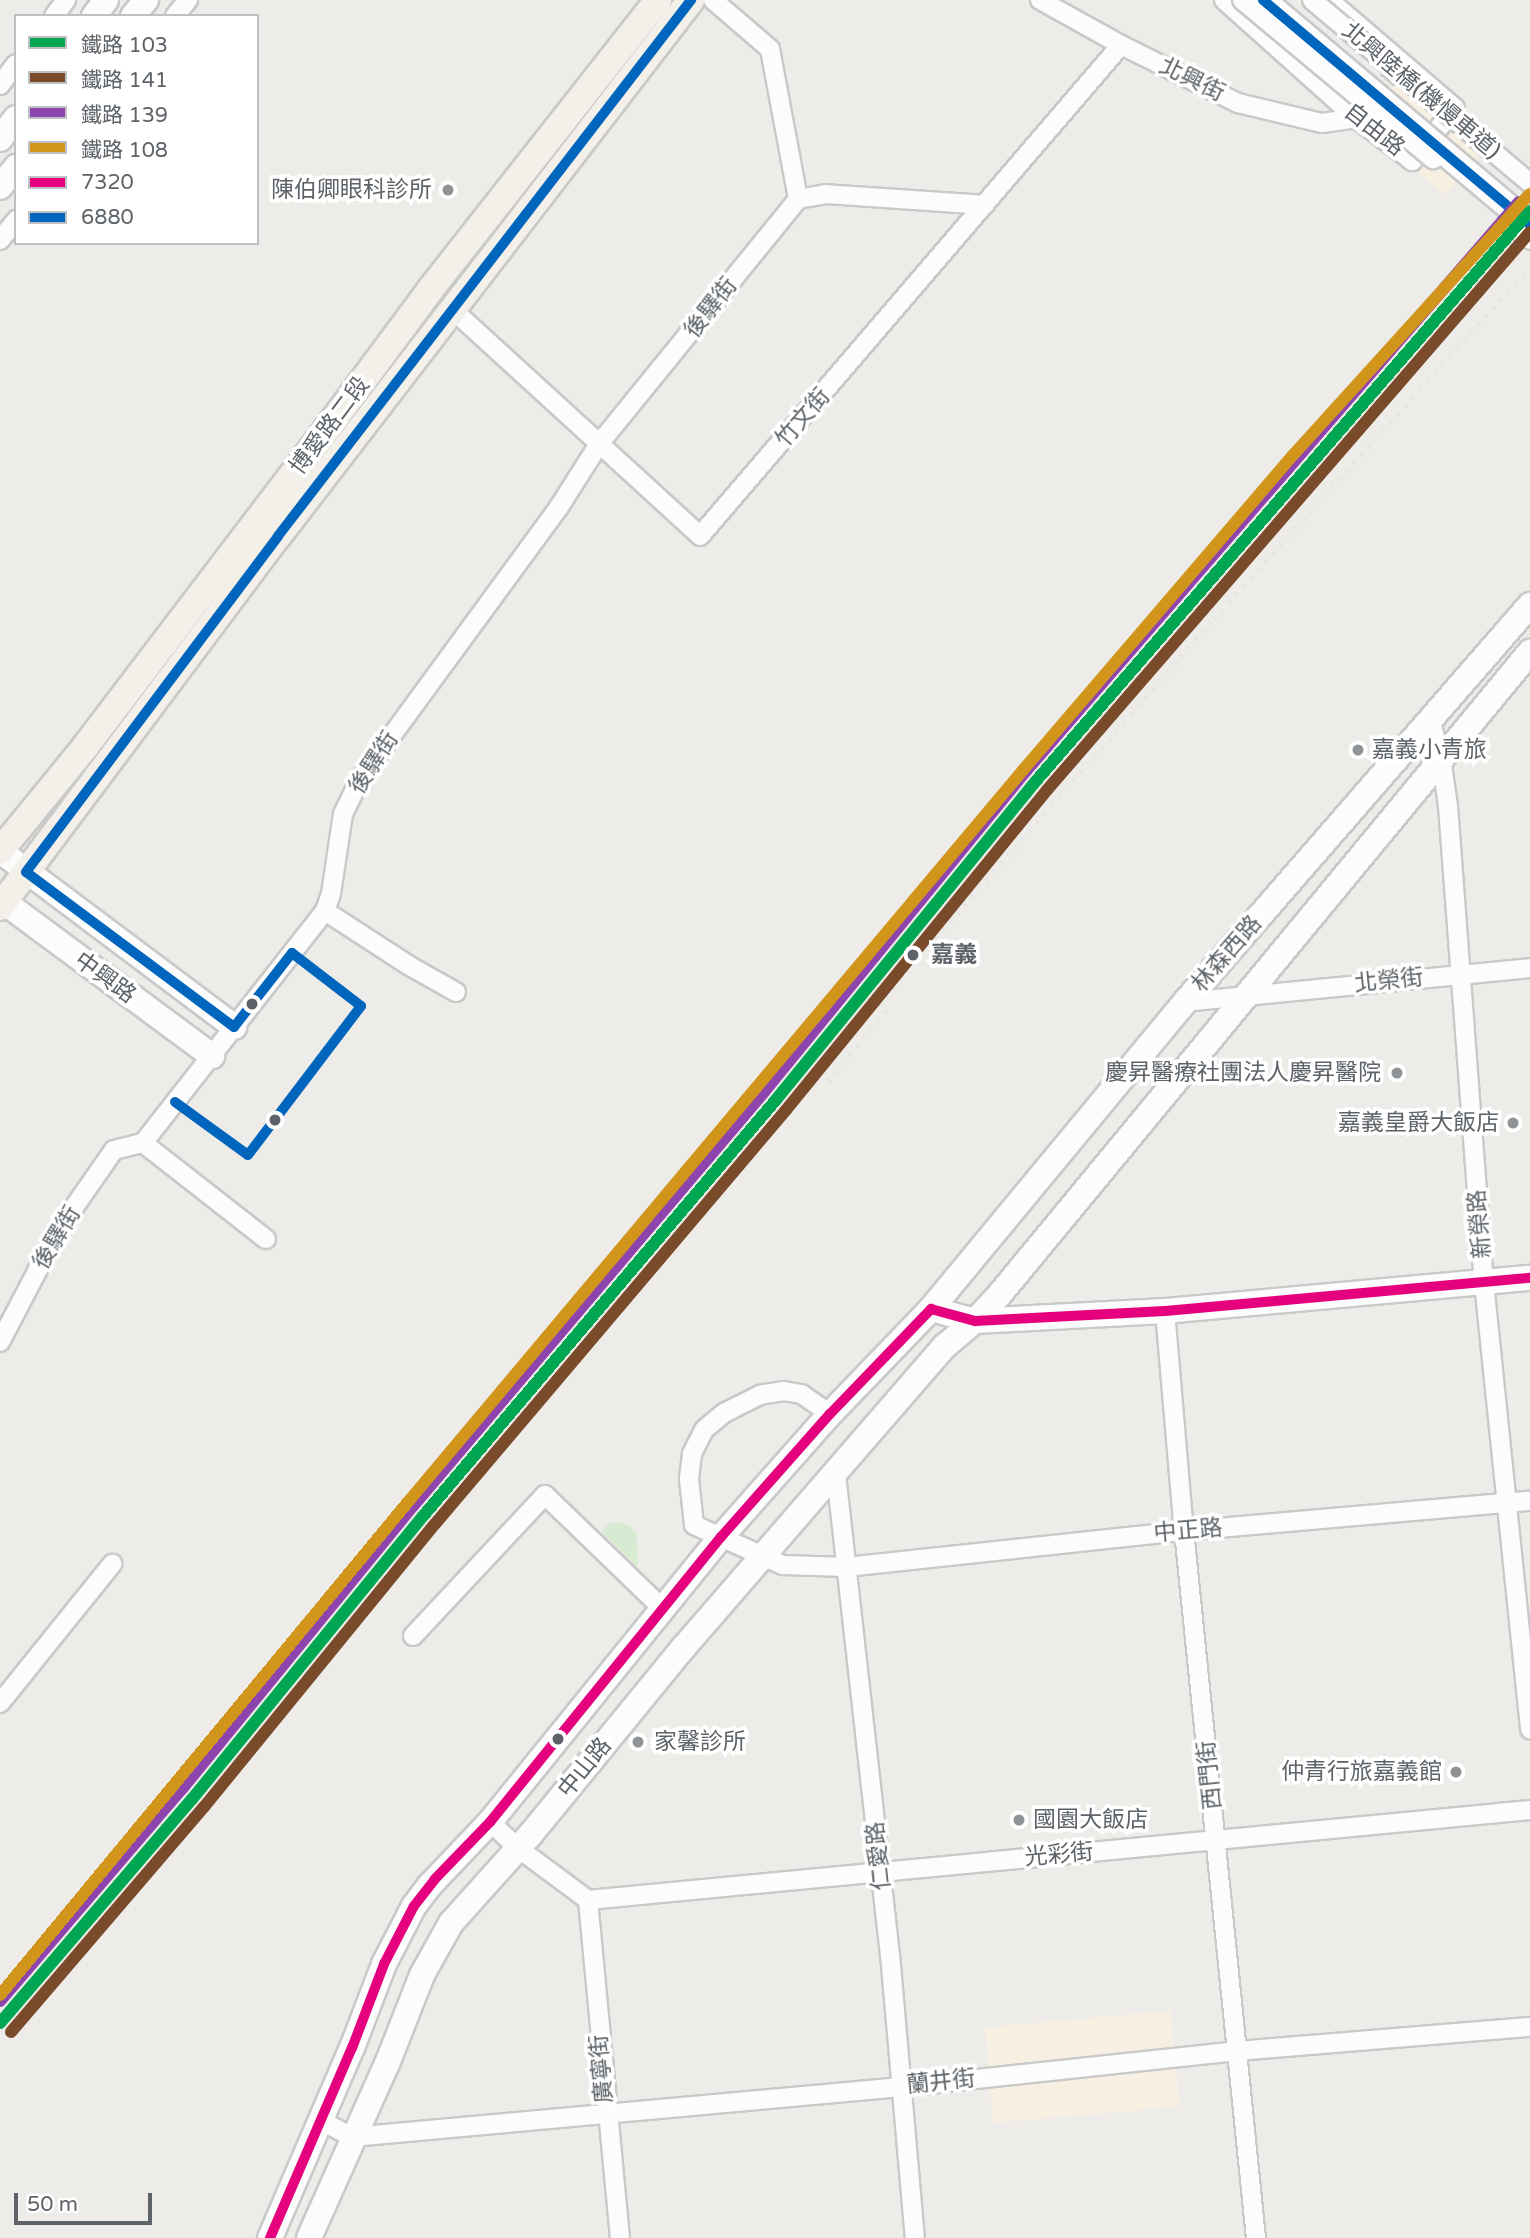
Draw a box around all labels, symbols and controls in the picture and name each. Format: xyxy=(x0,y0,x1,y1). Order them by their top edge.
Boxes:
legend xyxy=(14,14,259,245)
street label: 北興陸橋(機慢車道) xyxy=(1336,17,1506,165)
text: 鐵路 103 xyxy=(81,33,168,58)
street label: 北興街 xyxy=(1155,52,1229,108)
text: 鐵路 141 xyxy=(81,68,168,93)
street label: 自由路 xyxy=(1338,98,1410,162)
text: 鐵路 139 xyxy=(81,103,168,128)
text: 鐵路 108 xyxy=(81,138,168,163)
text: 7320 xyxy=(81,170,134,195)
place label: 陳伯卿眼科診所 xyxy=(271,176,432,204)
marker: 陳伯卿眼科診所 xyxy=(438,180,458,200)
text: 6880 xyxy=(81,205,134,230)
street label: 後驛街 xyxy=(679,272,743,344)
street label: 博愛路二段 xyxy=(284,372,376,480)
street label: 竹文街 xyxy=(770,383,836,453)
street label: 後驛街 xyxy=(344,727,404,799)
place label: 嘉義小青旅 xyxy=(1372,736,1487,764)
marker: 嘉義小青旅 xyxy=(1350,742,1366,758)
street label: 林森西路 xyxy=(1186,910,1268,998)
place label: 嘉義 xyxy=(931,941,977,969)
marker: 嘉義 xyxy=(901,943,925,967)
street label: 中興路 xyxy=(69,947,141,1009)
street label: 北榮街 xyxy=(1353,964,1425,998)
unlabelled marker xyxy=(245,997,259,1011)
place label: 慶昇醫療社團法人慶昇醫院 xyxy=(1105,1059,1381,1087)
marker: 慶昇醫療社團法人慶昇醫院 xyxy=(1387,1063,1407,1083)
place label: 嘉義皇爵大飯店 xyxy=(1338,1109,1499,1137)
unlabelled marker xyxy=(268,1113,282,1127)
marker: 嘉義皇爵大飯店 xyxy=(1505,1115,1521,1131)
street label: 新榮路 xyxy=(1463,1188,1497,1260)
street label: 後驛街 xyxy=(27,1201,87,1275)
street label: 中正路 xyxy=(1152,1514,1224,1548)
place label: 家馨診所 xyxy=(654,1728,746,1756)
unlabelled marker xyxy=(551,1732,565,1746)
marker: 家馨診所 xyxy=(628,1732,648,1752)
street label: 中山路 xyxy=(553,1733,617,1803)
street label: 西門街 xyxy=(1193,1739,1227,1811)
place label: 仲青行旅嘉義館 xyxy=(1281,1758,1442,1786)
marker: 仲青行旅嘉義館 xyxy=(1448,1764,1464,1780)
place label: 國園大飯店 xyxy=(1033,1806,1148,1834)
marker: 國園大飯店 xyxy=(1011,1812,1027,1828)
street label: 仁愛路 xyxy=(862,1820,896,1892)
street label: 光彩街 xyxy=(1023,1838,1095,1872)
street label: 廣寧街 xyxy=(585,2033,619,2105)
street label: 蘭井街 xyxy=(905,2065,977,2099)
scale bar xyxy=(18,2178,156,2222)
text: 50 m xyxy=(27,2192,78,2217)

